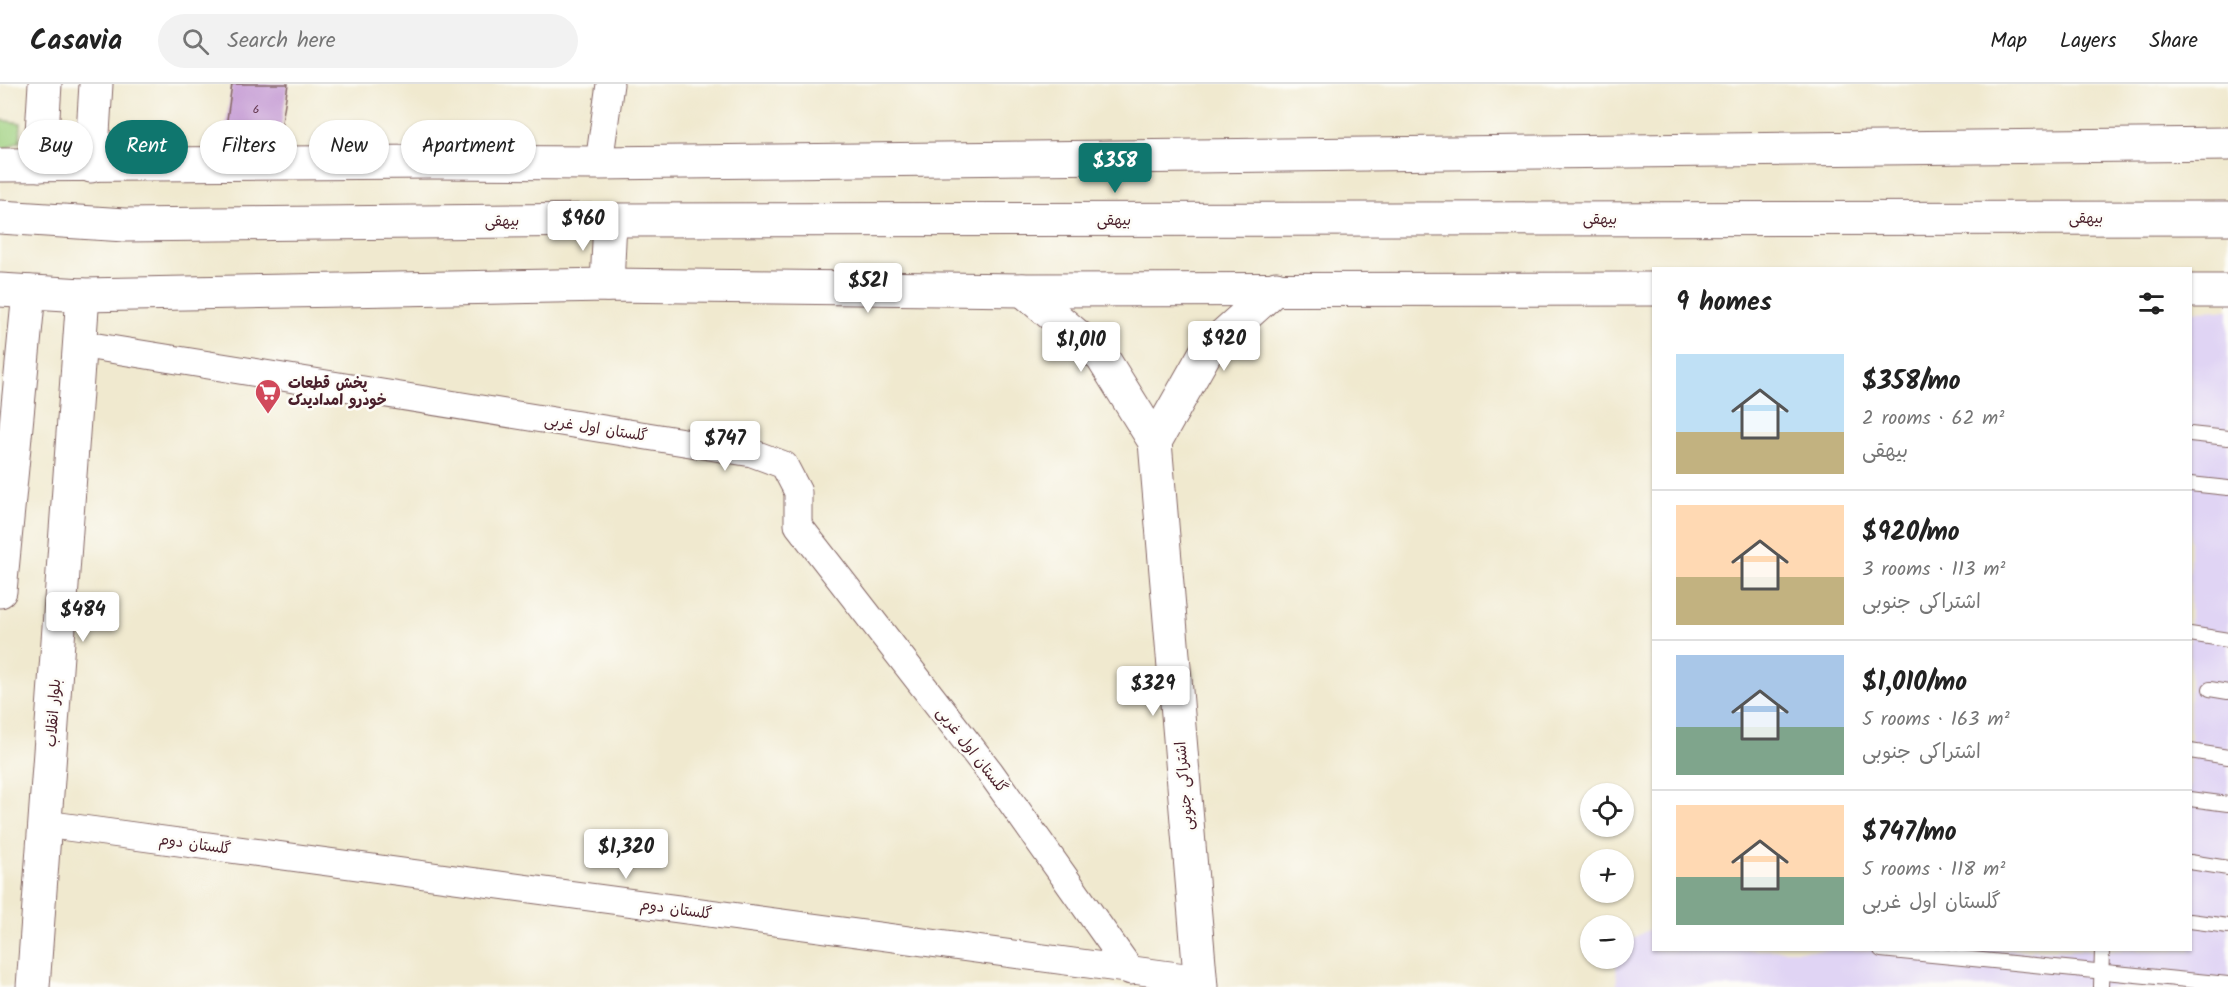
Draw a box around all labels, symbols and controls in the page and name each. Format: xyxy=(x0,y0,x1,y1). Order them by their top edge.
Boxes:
search box xyxy=(158,14,578,68)
text: Casavia xyxy=(30,19,122,64)
text: Search here xyxy=(227,24,336,59)
icon: search xyxy=(179,25,212,58)
text: Map xyxy=(1990,25,2027,58)
text: Layers xyxy=(2060,25,2116,58)
text: Share xyxy=(2149,25,2198,58)
house number: 6 xyxy=(253,100,259,119)
chip: Buy xyxy=(18,120,93,174)
chip: Rent xyxy=(105,120,188,174)
chip: Filters xyxy=(200,120,297,174)
chip: New xyxy=(309,120,389,174)
chip: Apartment xyxy=(401,120,536,174)
pin: $358 xyxy=(1079,143,1151,194)
text: $358 xyxy=(1093,146,1137,178)
pin: $960 xyxy=(547,201,619,252)
text: $960 xyxy=(561,204,605,236)
street label: بیهقی xyxy=(2069,207,2103,231)
street label: بیهقی xyxy=(1583,208,1617,232)
street label: بیهقی xyxy=(1097,209,1131,233)
street label: بیهقی xyxy=(485,210,519,234)
pin: $521 xyxy=(832,263,904,314)
text: $521 xyxy=(848,266,888,298)
text: 9 homes xyxy=(1676,282,1772,324)
icon: filters xyxy=(2135,287,2168,320)
pin: $920 xyxy=(1188,321,1260,372)
pin: $1,010 xyxy=(1032,322,1130,373)
text: $920 xyxy=(1202,324,1246,356)
text: $1,010 xyxy=(1056,325,1106,357)
text: $358/mo xyxy=(1862,361,1961,403)
place label: پخش قطعات خودرو امدادیدک xyxy=(288,372,387,413)
supermarket icon: پخش قطعات خودرو امدادیدک xyxy=(253,377,283,415)
icon: home xyxy=(1724,378,1796,450)
text: 2 rooms · 62 m² xyxy=(1862,403,2004,435)
street label: گلستان اول غربی xyxy=(543,409,649,449)
pin: $747 xyxy=(689,421,761,472)
text: $747 xyxy=(704,424,746,456)
text: بیهقی xyxy=(1862,436,1908,468)
text: $920/mo xyxy=(1862,512,1960,554)
icon: home xyxy=(1724,529,1796,601)
text: 3 rooms · 113 m² xyxy=(1862,554,2005,586)
text: اشتراکی جنوبی xyxy=(1862,587,1981,619)
pin: $484 xyxy=(47,592,119,643)
text: $484 xyxy=(60,595,106,627)
text: $1,010/mo xyxy=(1862,662,1967,704)
pin: $329 xyxy=(1117,666,1189,717)
text: $329 xyxy=(1131,669,1175,701)
street label: بلوار انقلاب xyxy=(40,678,68,748)
icon: home xyxy=(1724,679,1796,751)
street label: گلستان اول غربی xyxy=(930,702,1013,799)
text: 5 rooms · 163 m² xyxy=(1862,704,2010,736)
text: اشتراکی جنوبی xyxy=(1862,737,1981,769)
street label: اشتراکی جنوبی xyxy=(1169,740,1201,831)
map controls xyxy=(1580,783,1634,969)
button: locate xyxy=(1580,783,1634,837)
text: $747/mo xyxy=(1862,812,1957,854)
street label: گلستان دوم xyxy=(157,828,232,862)
pin: $1,320 xyxy=(577,829,675,880)
icon: home xyxy=(1724,829,1796,901)
text: $1,320 xyxy=(598,832,654,864)
button: + xyxy=(1580,849,1634,903)
text: 5 rooms · 118 m² xyxy=(1862,854,2005,886)
text: گلستان اول غربی xyxy=(1862,887,2001,919)
street label: گلستان دوم xyxy=(638,893,713,927)
button: − xyxy=(1580,915,1634,969)

